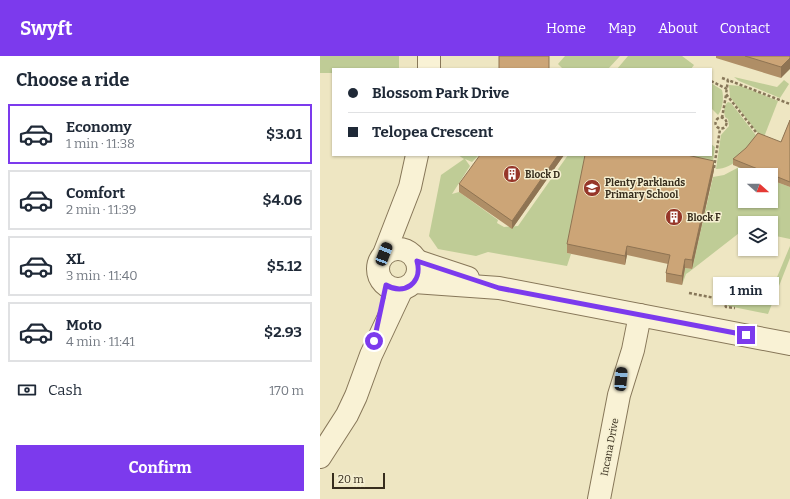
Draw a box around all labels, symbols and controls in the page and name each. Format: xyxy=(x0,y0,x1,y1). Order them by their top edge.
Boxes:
text: Swyft xyxy=(20,17,72,40)
text: Home xyxy=(546,20,586,37)
text: Map xyxy=(608,20,636,37)
text: About xyxy=(658,20,698,37)
text: Contact xyxy=(720,20,770,37)
text: Choose a ride xyxy=(16,69,129,91)
text: Blossom Park Drive xyxy=(372,84,509,102)
icon: car xyxy=(18,116,54,152)
text: Economy xyxy=(66,118,132,136)
text: Telopea Crescent xyxy=(372,123,494,141)
text: $3.01 xyxy=(266,125,302,143)
text: 1 min · 11:38 xyxy=(66,136,135,151)
building icon: Block D xyxy=(502,164,522,184)
north arrow xyxy=(738,168,778,208)
map controls xyxy=(738,168,778,256)
place label: Block D xyxy=(525,169,560,181)
place label: Plenty Parklands Primary School xyxy=(605,177,685,201)
school or university icon: Plenty Parklands Primary School xyxy=(582,178,602,198)
icon: car xyxy=(18,182,54,218)
text: Comfort xyxy=(66,184,125,202)
text: $4.06 xyxy=(263,191,302,209)
text: 2 min · 11:39 xyxy=(66,202,136,217)
building icon: Block F xyxy=(664,207,684,227)
place label: Block F xyxy=(687,212,721,224)
button: layers xyxy=(738,216,778,256)
car xyxy=(374,241,394,267)
icon: car xyxy=(18,248,54,284)
text: XL xyxy=(66,250,85,268)
text: $5.12 xyxy=(267,257,302,275)
text: 3 min · 11:40 xyxy=(66,268,138,283)
callout: 1 min xyxy=(713,277,779,305)
text: 1 min xyxy=(730,283,762,298)
icon: car xyxy=(18,314,54,350)
text: Moto xyxy=(66,316,102,334)
text: $2.93 xyxy=(264,323,302,341)
route end xyxy=(737,326,755,344)
route start xyxy=(365,332,383,350)
text: 4 min · 11:41 xyxy=(66,334,135,349)
car xyxy=(614,367,628,391)
icon: cash xyxy=(16,379,38,401)
text: Cash xyxy=(48,381,82,399)
text: 170 m xyxy=(269,383,304,398)
street label: Incana Drive xyxy=(598,417,621,477)
button: Confirm xyxy=(16,445,304,491)
scale bar xyxy=(332,471,385,490)
text: 20 m xyxy=(338,473,364,486)

